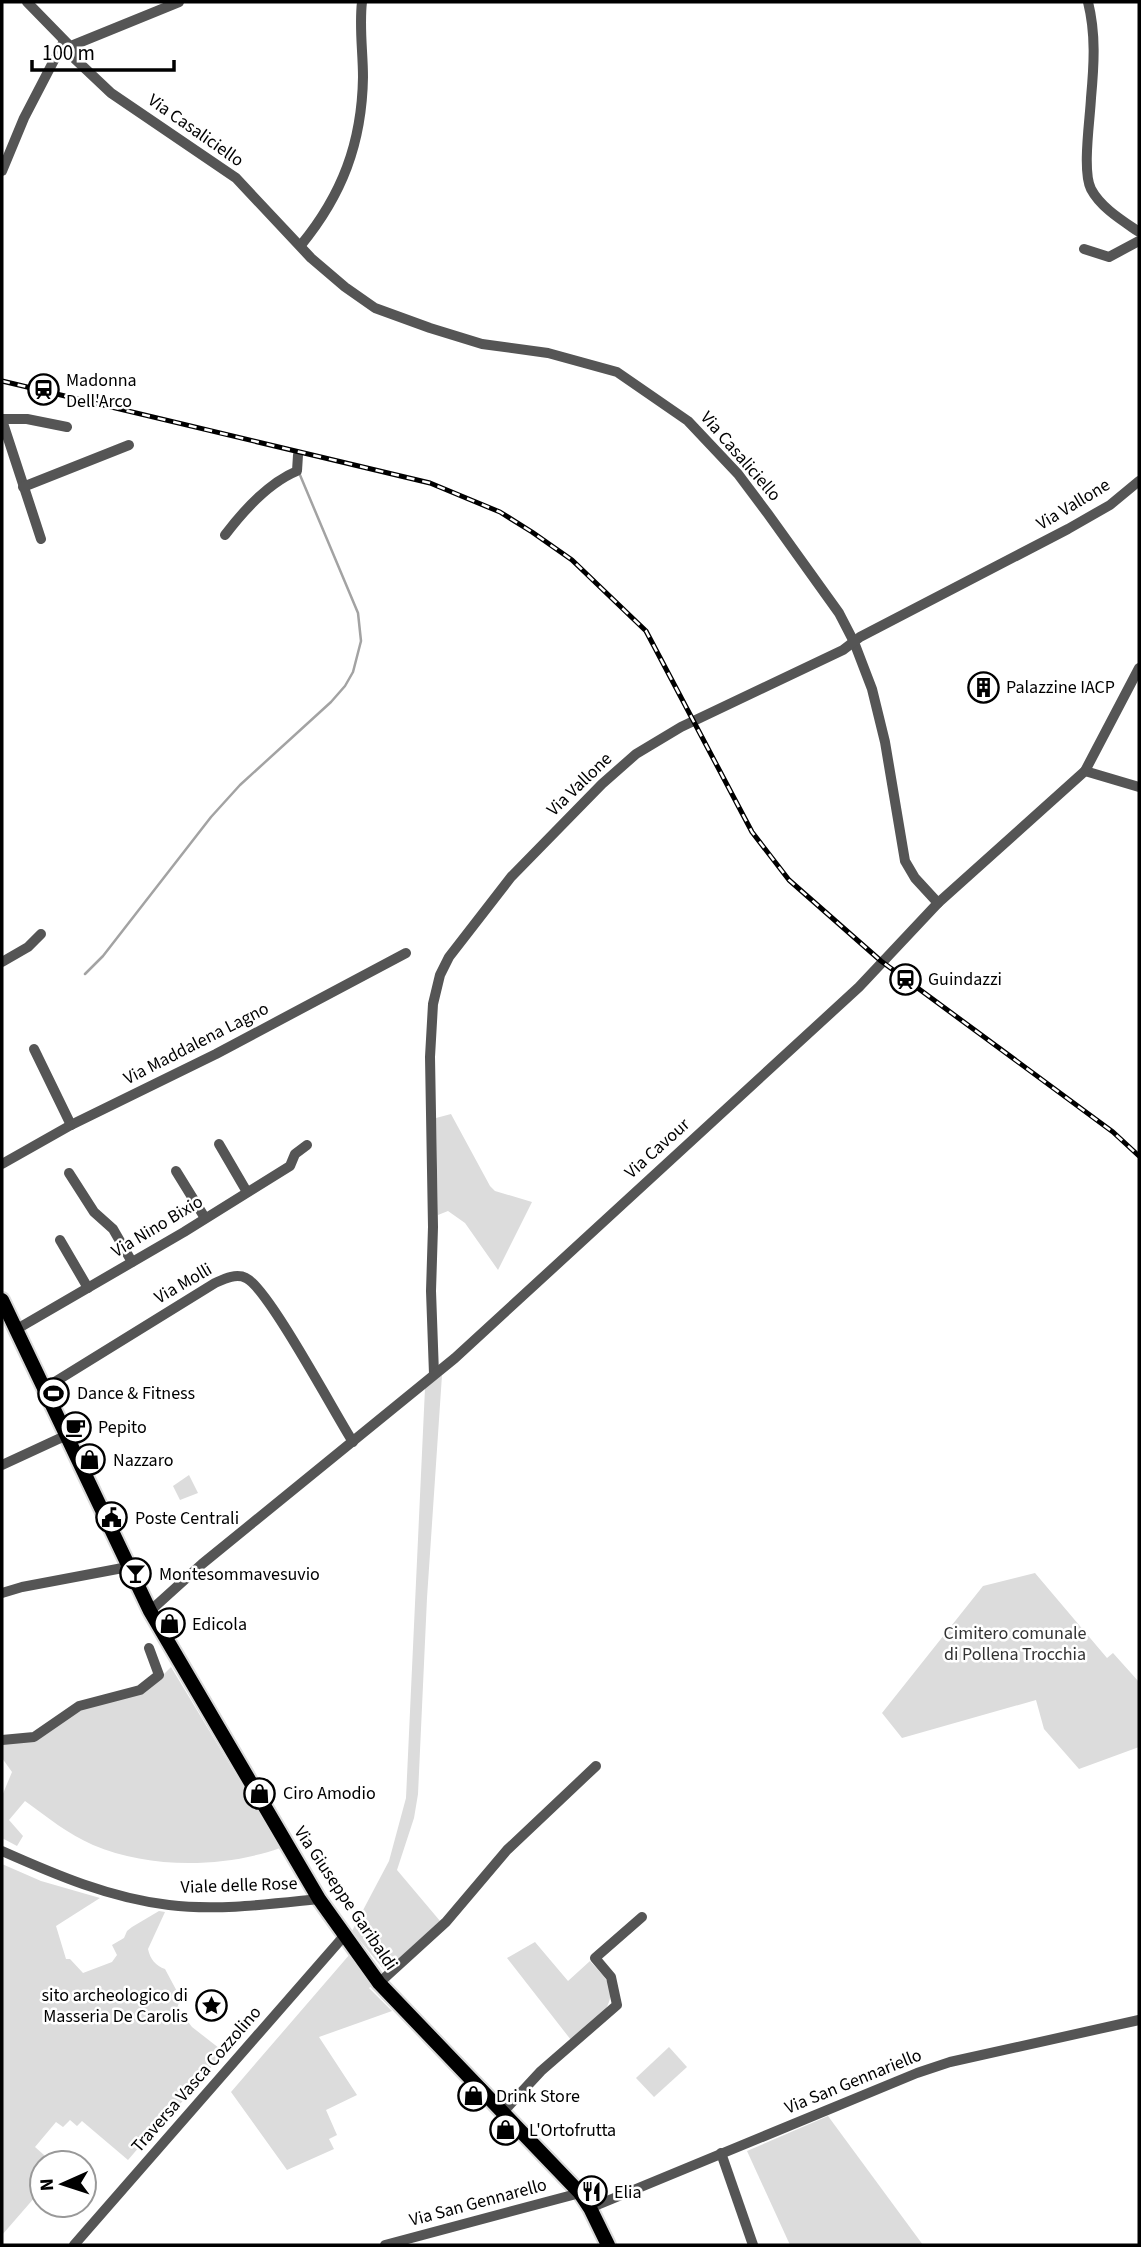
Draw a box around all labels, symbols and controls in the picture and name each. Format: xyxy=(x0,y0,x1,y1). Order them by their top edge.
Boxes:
scale bar xyxy=(32,28,173,72)
text: 100 m xyxy=(42,38,95,68)
street label: Via Casaliciello xyxy=(143,88,249,173)
place label: Madonna Dell'Arco xyxy=(66,368,137,414)
station icon: Madonna Dell'Arco xyxy=(26,373,60,407)
street label: Via Casaliciello xyxy=(694,406,787,507)
street label: Via Vallone xyxy=(1032,473,1115,536)
building icon: Palazzine IACP xyxy=(966,670,1000,704)
place label: Palazzine IACP xyxy=(1006,675,1115,700)
street label: Via Vallone xyxy=(541,747,618,822)
station icon: Guindazzi xyxy=(888,962,922,996)
place label: Guindazzi xyxy=(928,967,1002,992)
street label: Via Maddalena Lagno xyxy=(119,996,273,1091)
street label: Via Cavour xyxy=(619,1112,696,1184)
street label: Via Nino Bixio xyxy=(107,1189,208,1264)
street label: Via Molli xyxy=(150,1257,217,1310)
sports icon: Dance & Fitness xyxy=(37,1376,71,1410)
place label: Dance & Fitness xyxy=(77,1381,195,1406)
cafe icon: Pepito xyxy=(58,1410,92,1444)
place label: Pepito xyxy=(98,1415,147,1440)
shop icon: Nazzaro xyxy=(73,1443,107,1477)
place label: Nazzaro xyxy=(113,1448,174,1473)
public building icon: Poste Centrali xyxy=(95,1501,129,1535)
place label: Poste Centrali xyxy=(135,1506,239,1531)
bar icon: Montesommavesuvio xyxy=(119,1557,153,1591)
place label: Montesommavesuvio xyxy=(159,1562,320,1587)
shop icon: Edicola xyxy=(152,1607,186,1641)
place label: Edicola xyxy=(192,1612,247,1637)
park label: Cimitero comunale di Pollena Trocchia xyxy=(944,1621,1087,1667)
shop icon: Ciro Amodio xyxy=(243,1776,277,1810)
place label: Ciro Amodio xyxy=(283,1781,376,1806)
street label: Via Giuseppe Garibaldi xyxy=(288,1821,403,1975)
street label: Viale delle Rose xyxy=(180,1871,298,1900)
place label: sito archeologico di Masseria De Carolis xyxy=(42,1983,188,2029)
place icon: sito archeologico di Masseria De Carolis xyxy=(194,1988,228,2022)
street label: Traversa Vasca Cozzolino xyxy=(126,2001,267,2158)
street label: Via San Gennariello xyxy=(781,2043,925,2120)
shop icon: Drink Store xyxy=(456,2079,490,2113)
place label: Drink Store xyxy=(496,2084,580,2109)
shop icon: L'Ortofrutta xyxy=(489,2113,523,2147)
place label: L'Ortofrutta xyxy=(529,2118,616,2143)
north arrow xyxy=(28,2149,98,2219)
street label: Via San Gennarello xyxy=(407,2172,550,2233)
restaurant icon: Elia xyxy=(574,2175,608,2209)
text: N xyxy=(34,2178,61,2192)
place label: Elia xyxy=(614,2180,642,2205)

